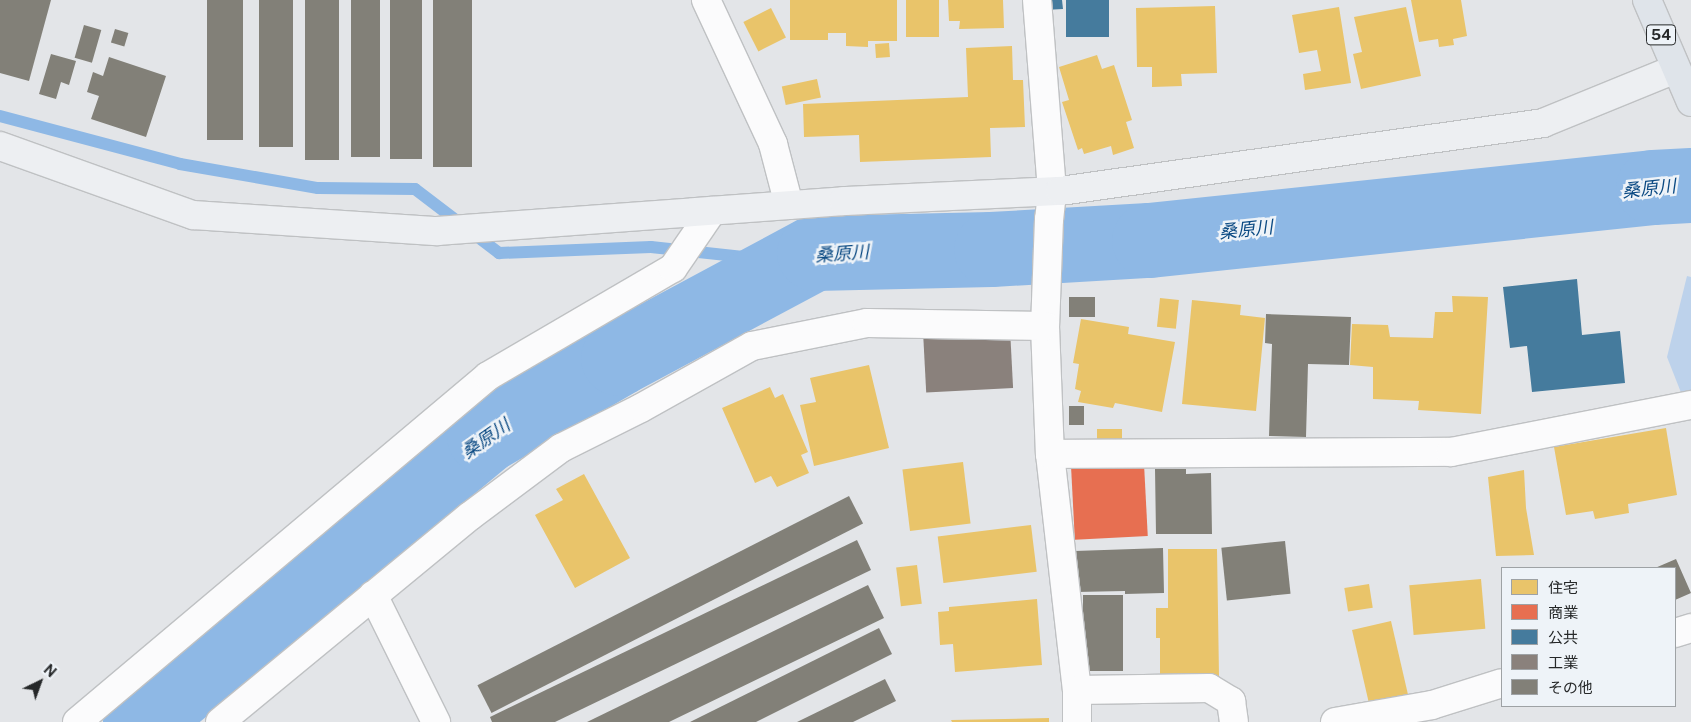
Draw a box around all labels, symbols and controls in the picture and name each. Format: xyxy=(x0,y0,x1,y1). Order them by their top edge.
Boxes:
road number: 54 xyxy=(1646,22,1676,48)
water label: 桑原川 xyxy=(1621,175,1677,203)
water label: 桑原川 xyxy=(1218,216,1274,244)
water label: 桑原川 xyxy=(814,241,870,267)
water label: 桑原川 xyxy=(458,415,514,463)
legend xyxy=(1501,567,1676,707)
text: 住宅 xyxy=(1548,579,1578,596)
text: 商業 xyxy=(1548,604,1578,621)
text: 公共 xyxy=(1548,629,1578,646)
text: 工業 xyxy=(1548,654,1578,671)
north arrow xyxy=(15,657,65,707)
text: N xyxy=(41,661,59,680)
text: その他 xyxy=(1548,679,1593,696)

